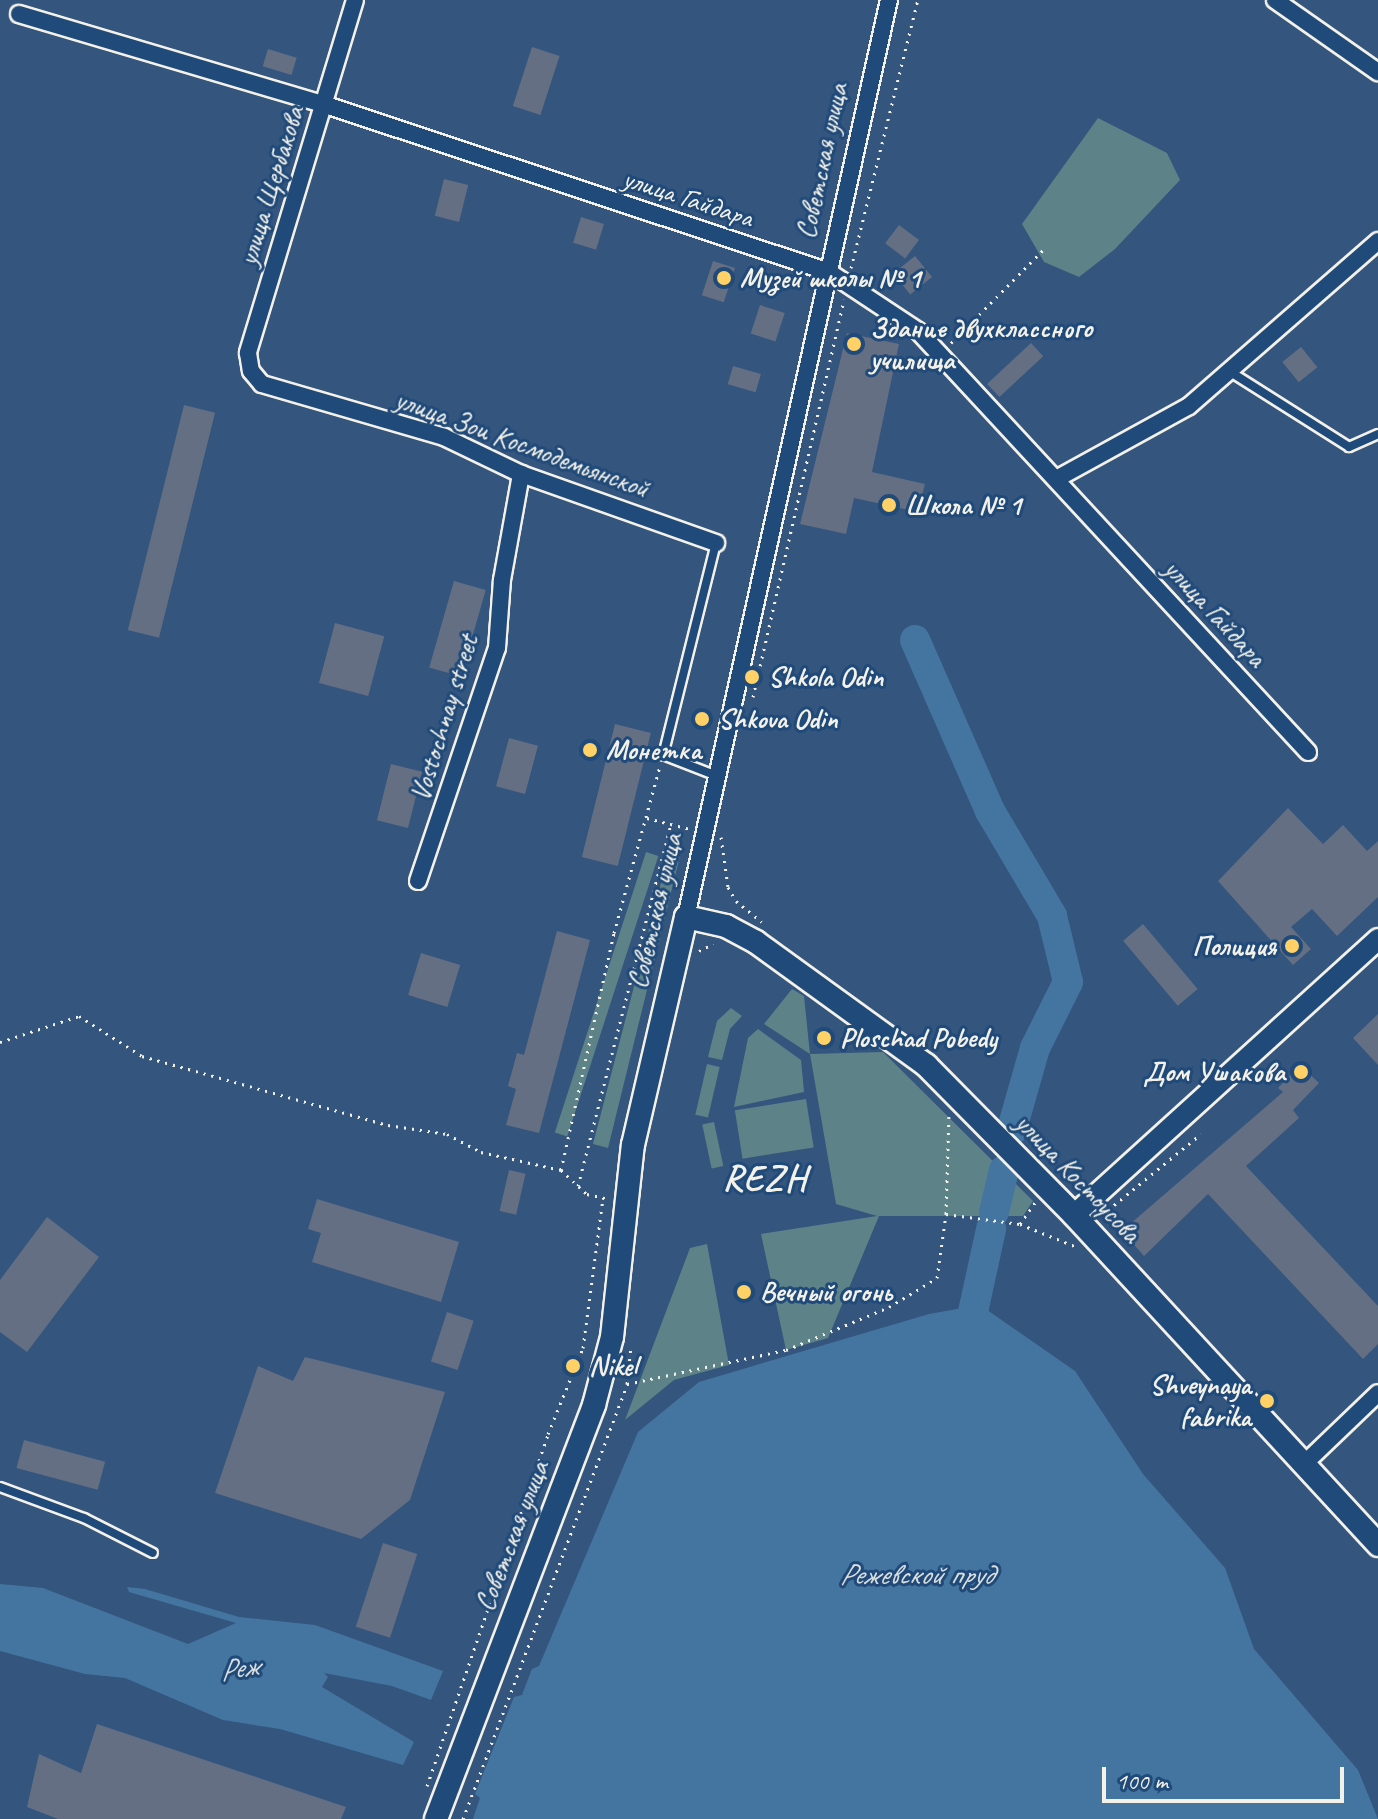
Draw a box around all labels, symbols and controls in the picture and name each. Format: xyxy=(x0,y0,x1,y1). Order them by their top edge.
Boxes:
street label: Советская улица xyxy=(789,79,855,243)
street label: улица Щербакова xyxy=(231,103,311,269)
street label: улица Гайдара xyxy=(619,161,757,235)
place label: Музей школы № 1 xyxy=(740,261,921,295)
marker: Музей школы № 1 xyxy=(715,269,733,287)
place label: Здание двухклассного училища xyxy=(870,311,1090,377)
marker: Здание двухклассного училища xyxy=(845,335,863,353)
street label: улица Зои Космодемьянской xyxy=(391,383,653,505)
place label: Школа № 1 xyxy=(905,488,1021,522)
marker: Школа № 1 xyxy=(880,496,898,514)
street label: улица Гайдара xyxy=(1157,552,1273,674)
street label: Vostochnay street xyxy=(403,631,485,805)
place label: Shkola Odin xyxy=(768,660,883,694)
marker: Shkola Odin xyxy=(743,668,761,686)
place label: Shkova Odin xyxy=(718,702,838,736)
marker: Shkova Odin xyxy=(693,710,711,728)
place label: Монетка xyxy=(606,733,701,767)
marker: Монетка xyxy=(581,741,599,759)
street label: Советская улица xyxy=(621,829,689,993)
place label: Полиция xyxy=(1192,929,1276,963)
marker: Полиция xyxy=(1283,937,1301,955)
place label: Ploschad Pobedy xyxy=(840,1021,997,1055)
marker: Ploschad Pobedy xyxy=(815,1029,833,1047)
place label: Дом Ушакова xyxy=(1145,1055,1285,1089)
marker: Дом Ушакова xyxy=(1292,1063,1310,1081)
street label: улица Костоусова xyxy=(1007,1105,1149,1251)
district label: REZH xyxy=(722,1157,808,1201)
place label: Вечный огонь xyxy=(760,1275,892,1309)
marker: Вечный огонь xyxy=(735,1283,753,1301)
place label: Nikel xyxy=(589,1349,637,1383)
marker: Nikel xyxy=(564,1357,582,1375)
place label: Shveynaya fabrika xyxy=(1150,1368,1251,1434)
marker: Shveynaya fabrika xyxy=(1258,1392,1276,1410)
street label: Советская улица xyxy=(468,1455,556,1617)
water label: Режевской пруд xyxy=(839,1556,993,1592)
water label: Реж xyxy=(217,1647,261,1689)
scale bar xyxy=(1106,1751,1348,1801)
text: 100 m xyxy=(1116,1766,1168,1796)

